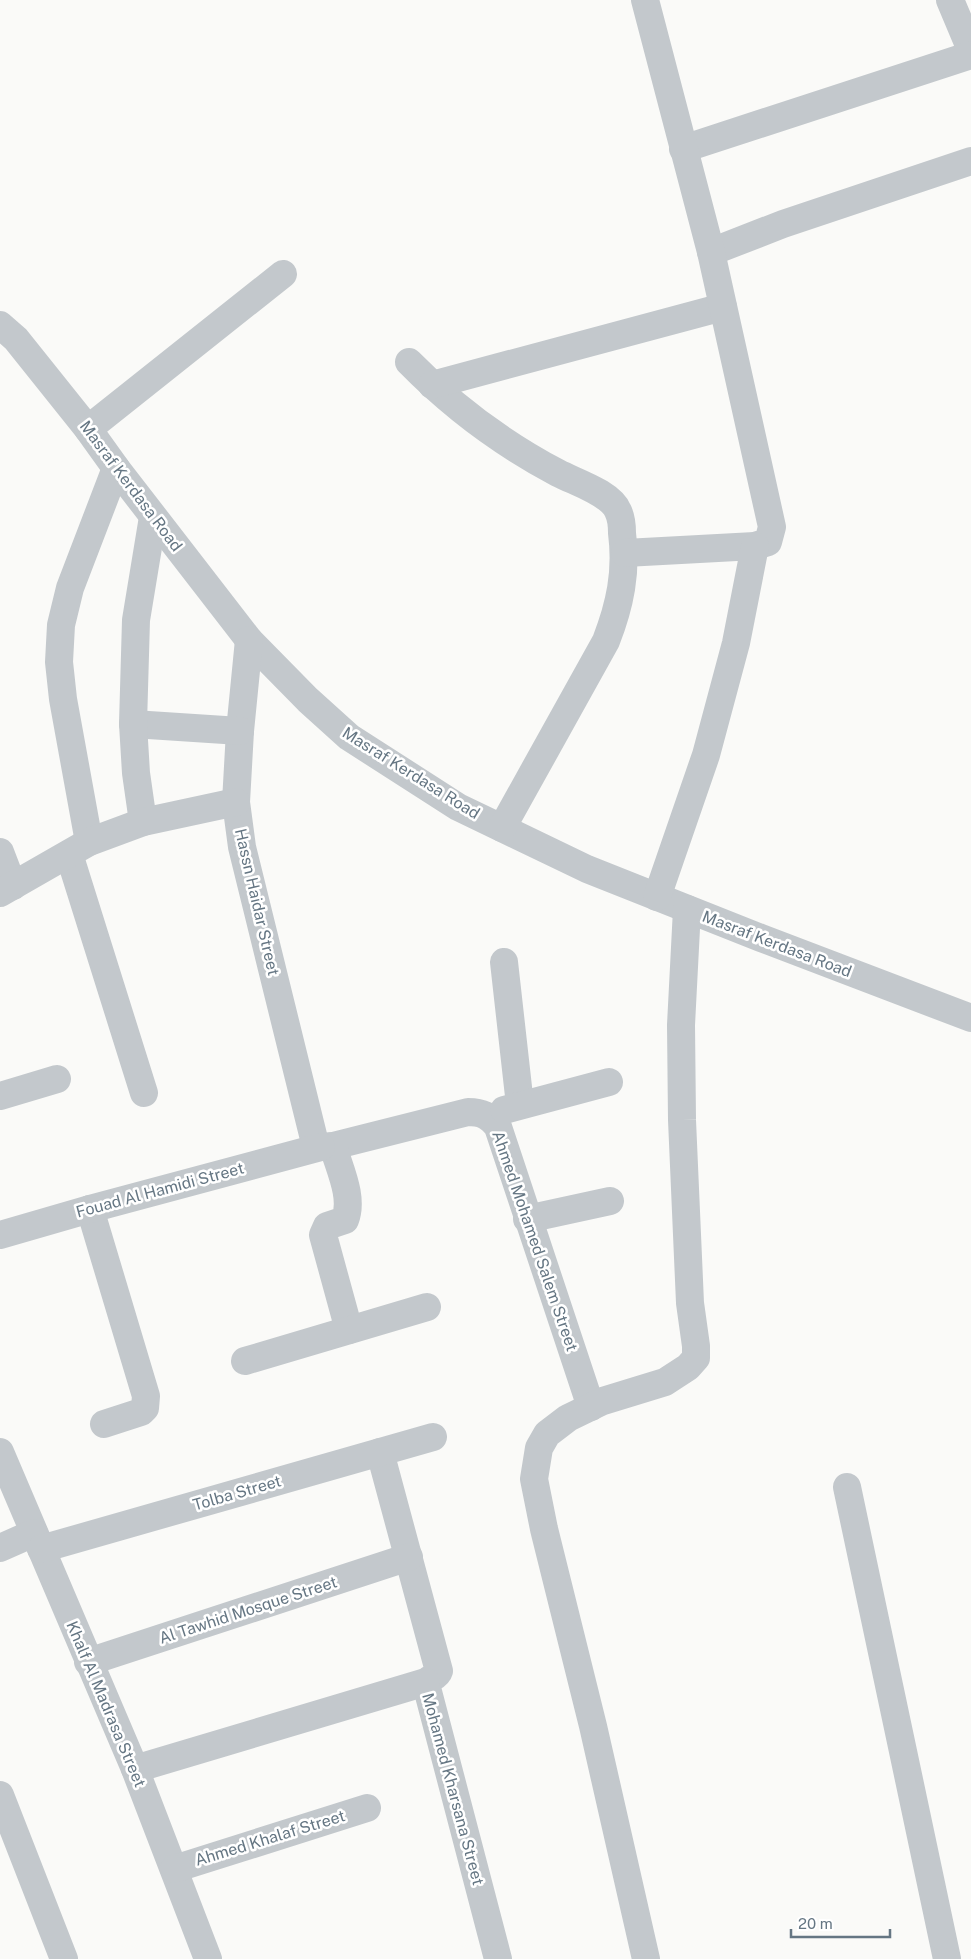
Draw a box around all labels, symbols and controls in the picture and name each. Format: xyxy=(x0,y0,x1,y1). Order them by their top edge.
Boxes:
street label: Masraf Kerdasa Road xyxy=(76,417,186,555)
street label: Masraf Kerdasa Road xyxy=(339,723,483,823)
street label: Hassn Haidar Street xyxy=(231,827,283,977)
street label: Masraf Kerdasa Road xyxy=(700,907,854,981)
street label: Ahmed Mohamed Salem Street xyxy=(488,1128,582,1354)
street label: Fouad Al Hamidi Street xyxy=(74,1158,246,1222)
street label: Tolba Street xyxy=(191,1471,283,1515)
street label: Al Tawhid Mosque Street xyxy=(157,1572,339,1648)
street label: Khalf Al Madrasa Street xyxy=(62,1618,150,1790)
street label: Mohamed Kharsana Street xyxy=(418,1691,488,1887)
street label: Ahmed Khalaf Street xyxy=(193,1806,347,1870)
scale bar xyxy=(791,1906,890,1938)
text: 20 m xyxy=(798,1915,833,1932)

